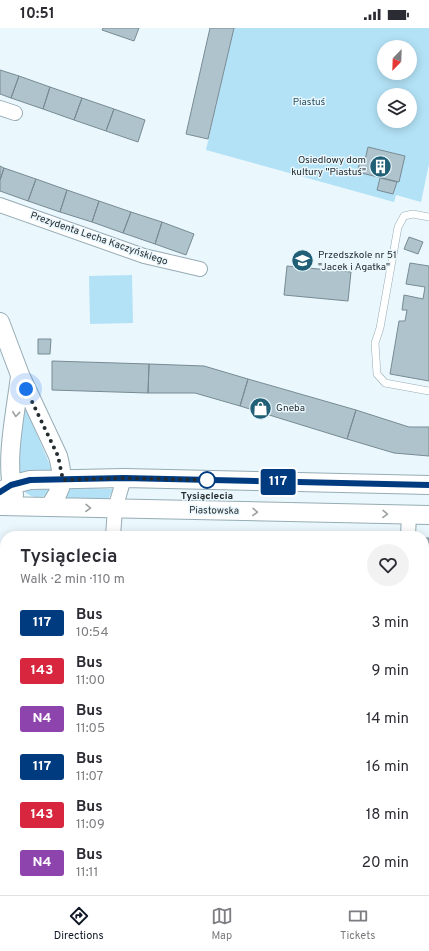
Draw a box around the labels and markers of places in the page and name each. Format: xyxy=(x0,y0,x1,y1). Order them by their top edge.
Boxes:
building icon: Osiedlowy dom kultury "Piastuś" xyxy=(368,153,394,179)
place label: Osiedlowy dom kultury "Piastuś" xyxy=(291,154,366,179)
school or university icon: Przedszkole nr 51 "Jacek i Agatka" xyxy=(289,248,315,274)
place label: Przedszkole nr 51 "Jacek i Agatka" xyxy=(318,249,397,274)
shop icon: Gneba xyxy=(247,395,273,421)
place label: Gneba xyxy=(276,402,305,415)
marker: Tysiąclecia xyxy=(198,471,216,489)
place label: Tysiąclecia xyxy=(181,490,233,503)

